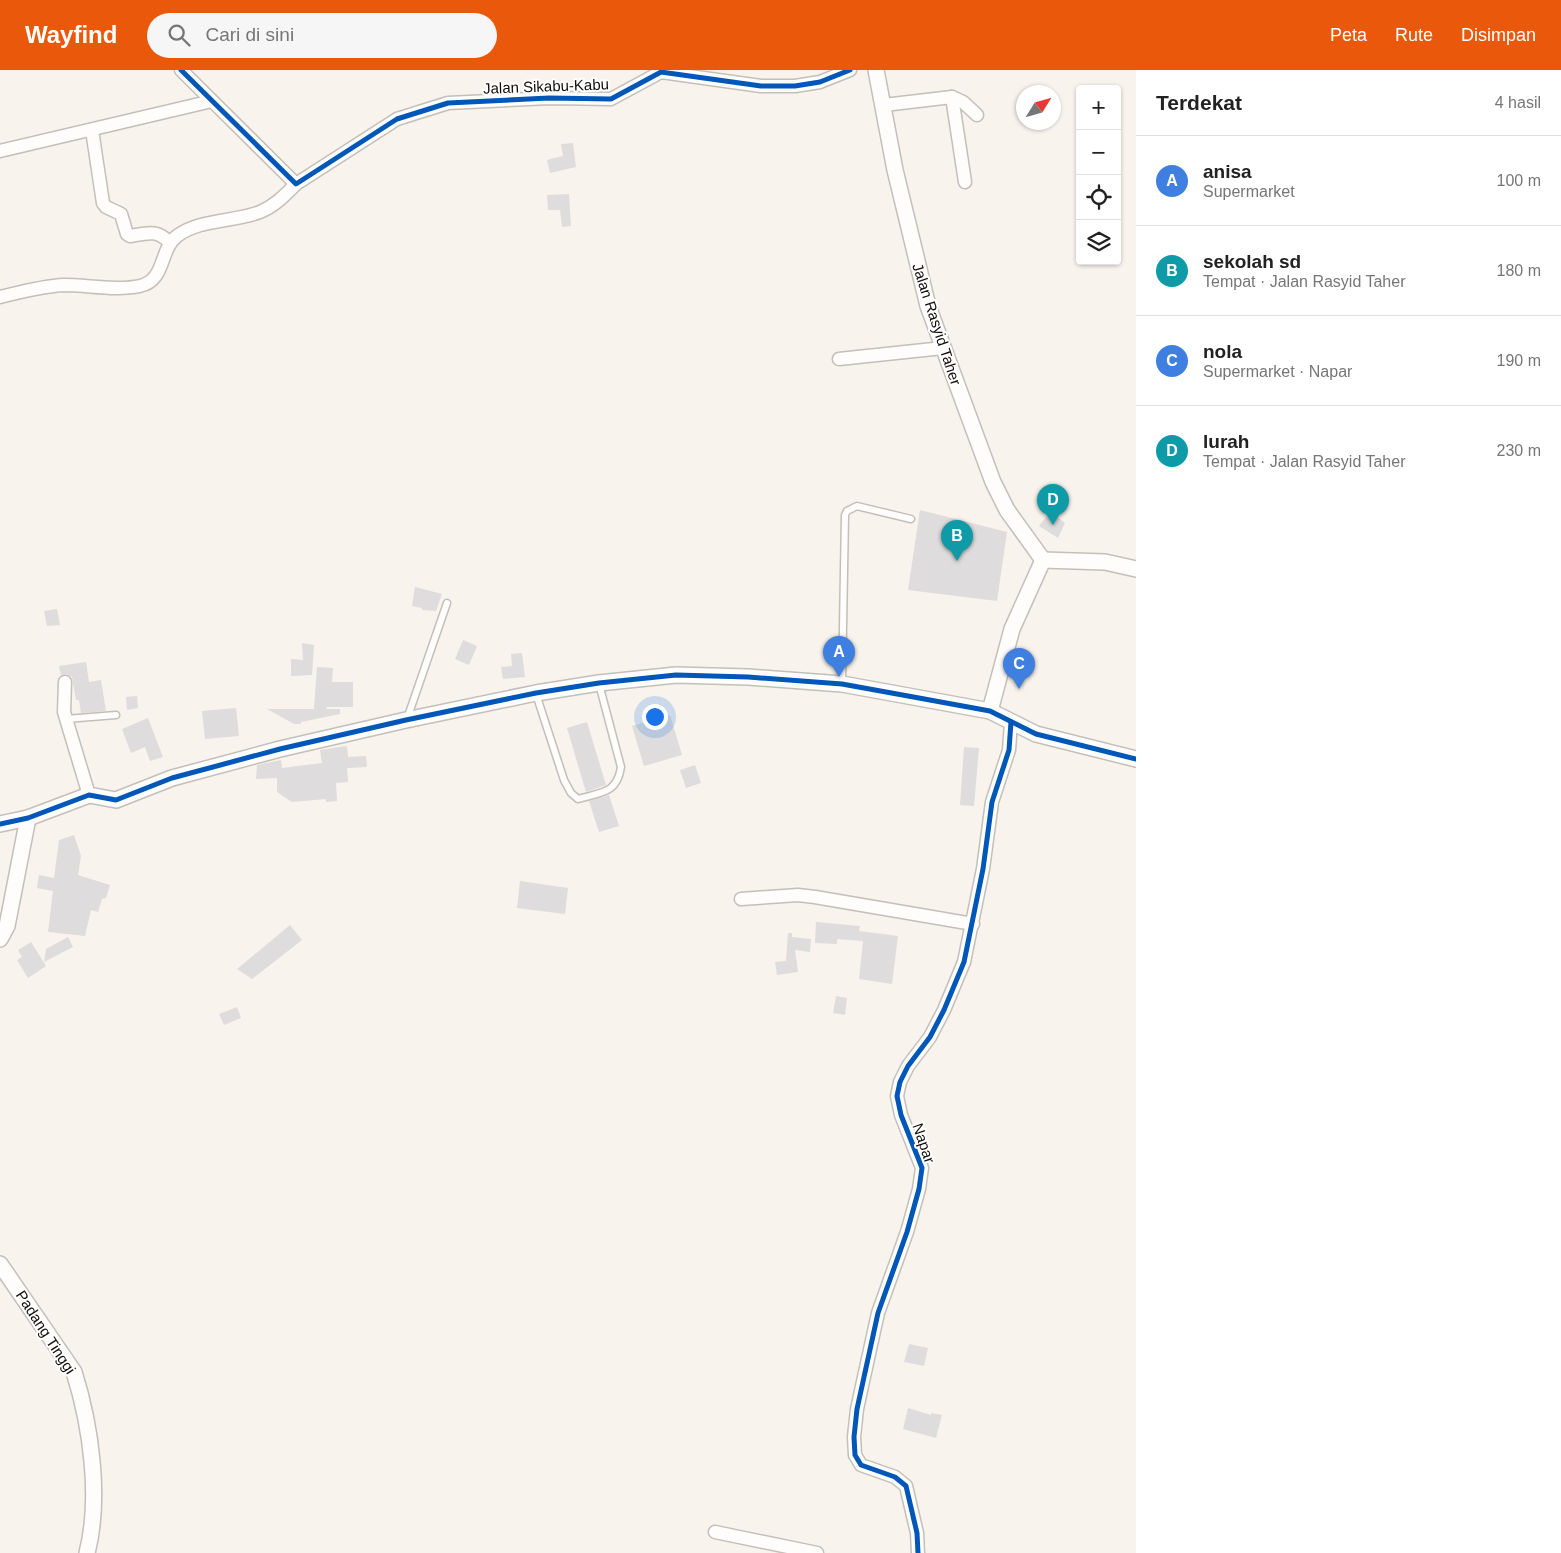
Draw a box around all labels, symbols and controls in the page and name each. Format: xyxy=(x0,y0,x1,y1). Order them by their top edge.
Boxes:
search box xyxy=(147,13,497,58)
text: Wayfind xyxy=(25,21,117,48)
icon: search xyxy=(165,21,193,49)
text: Cari di sini xyxy=(205,24,294,45)
text: Peta xyxy=(1330,25,1367,45)
text: Rute xyxy=(1395,25,1433,45)
text: Disimpan xyxy=(1461,25,1536,45)
street label: Jalan Sikabu-Kabu xyxy=(483,75,609,97)
north arrow xyxy=(1016,85,1061,130)
map controls xyxy=(1076,85,1121,265)
button: + xyxy=(1076,85,1121,130)
text: Terdekat xyxy=(1156,91,1242,114)
text: 4 hasil xyxy=(1495,94,1541,111)
button: − xyxy=(1076,130,1121,175)
text: anisa xyxy=(1203,161,1252,182)
text: A xyxy=(1166,172,1178,189)
text: 100 m xyxy=(1497,172,1541,189)
button: locate xyxy=(1076,175,1121,220)
text: Supermarket xyxy=(1203,183,1295,200)
button: layers xyxy=(1076,220,1121,265)
text: sekolah sd xyxy=(1203,251,1301,272)
street label: Jalan Rasyid Taher xyxy=(909,261,965,387)
text: B xyxy=(1166,262,1178,279)
text: 180 m xyxy=(1497,262,1541,279)
text: Tempat · Jalan Rasyid Taher xyxy=(1203,273,1405,290)
text: nola xyxy=(1203,341,1242,362)
text: C xyxy=(1166,352,1178,369)
text: 190 m xyxy=(1497,352,1541,369)
text: Supermarket · Napar xyxy=(1203,363,1352,380)
text: lurah xyxy=(1203,431,1249,452)
text: D xyxy=(1166,442,1178,459)
text: 230 m xyxy=(1497,442,1541,459)
text: Tempat · Jalan Rasyid Taher xyxy=(1203,453,1405,470)
pin: D xyxy=(1037,484,1069,525)
pin: B xyxy=(941,520,973,561)
pin: A xyxy=(823,636,855,677)
pin: C xyxy=(1003,648,1035,689)
your location xyxy=(642,704,668,730)
street label: Napar xyxy=(909,1121,939,1165)
street label: Padang Tinggi xyxy=(13,1287,79,1377)

